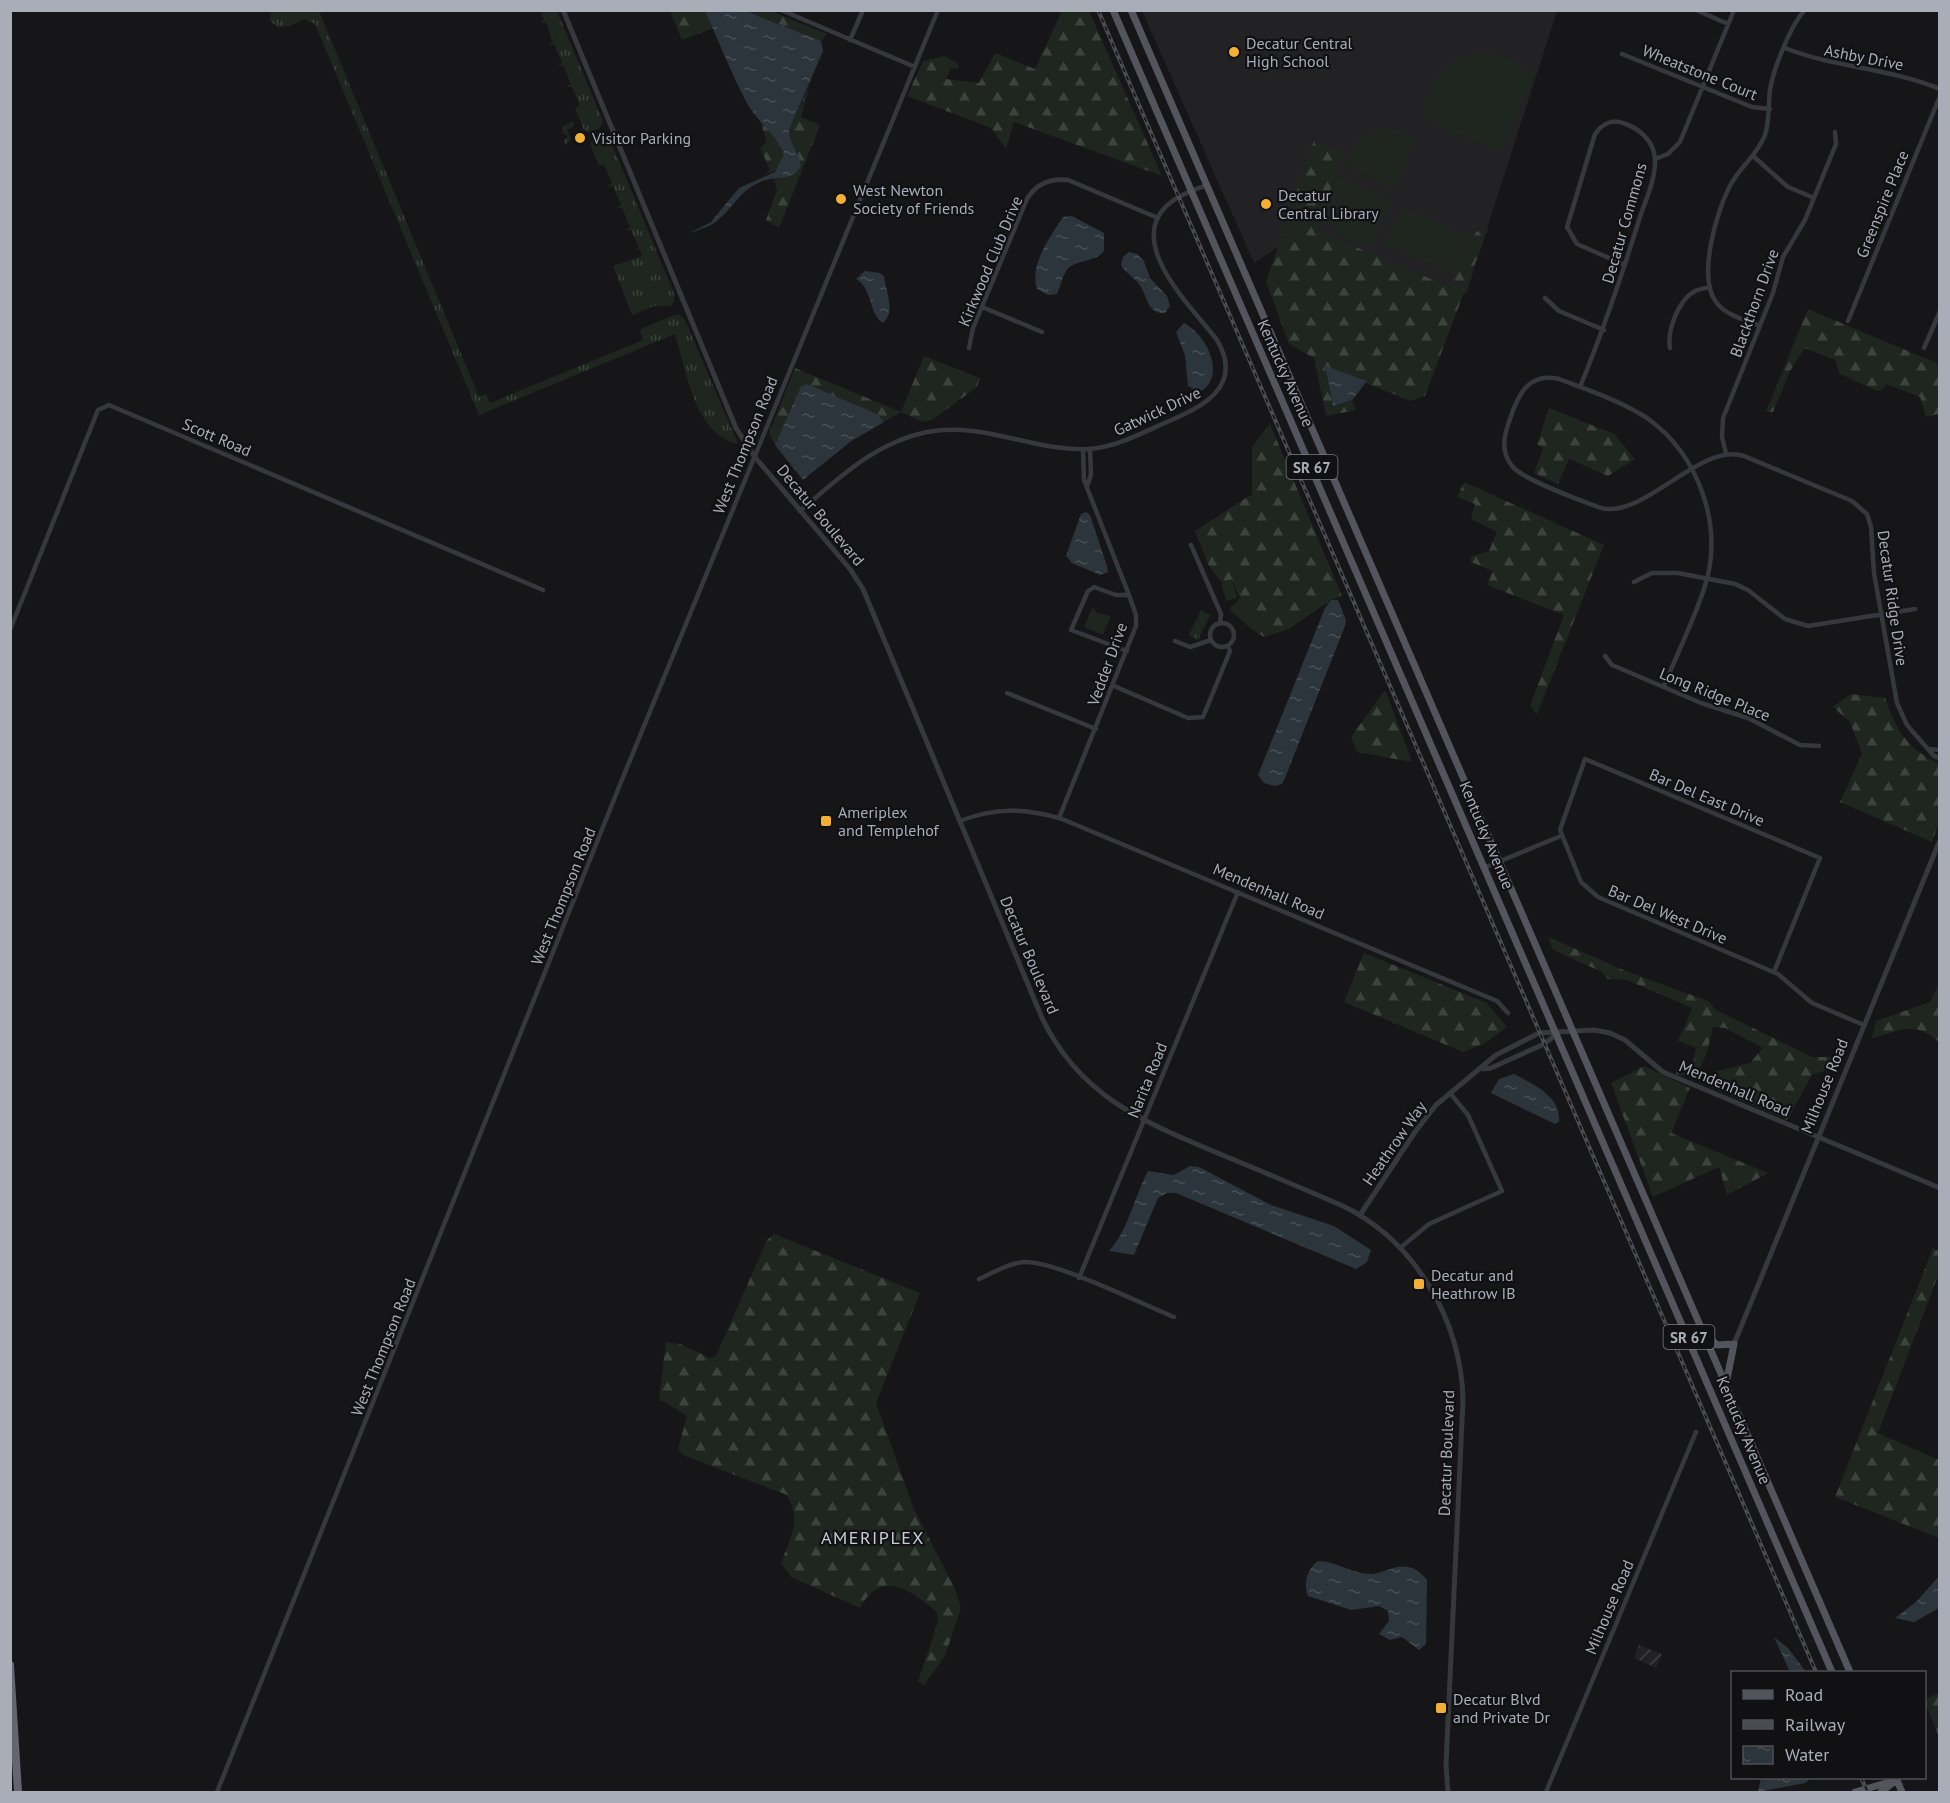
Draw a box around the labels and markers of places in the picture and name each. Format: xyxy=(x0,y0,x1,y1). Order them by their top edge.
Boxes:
place label: Decatur Central High School xyxy=(1246,33,1353,71)
marker: Decatur Central High School xyxy=(1227,45,1241,59)
place label: Visitor Parking xyxy=(591,128,691,148)
marker: Visitor Parking xyxy=(573,131,587,145)
place label: West Newton Society of Friends xyxy=(853,180,975,218)
place label: Decatur Central Library xyxy=(1278,185,1379,223)
marker: West Newton Society of Friends xyxy=(834,192,848,206)
marker: Decatur Central Library xyxy=(1259,197,1273,211)
place label: Ameriplex and Templehof xyxy=(838,802,940,840)
marker: Ameriplex and Templehof xyxy=(819,814,833,828)
place label: Decatur and Heathrow IB xyxy=(1431,1265,1515,1303)
marker: Decatur and Heathrow IB xyxy=(1412,1277,1426,1291)
place label: Decatur Blvd and Private Dr xyxy=(1453,1689,1550,1727)
marker: Decatur Blvd and Private Dr xyxy=(1434,1701,1448,1715)

